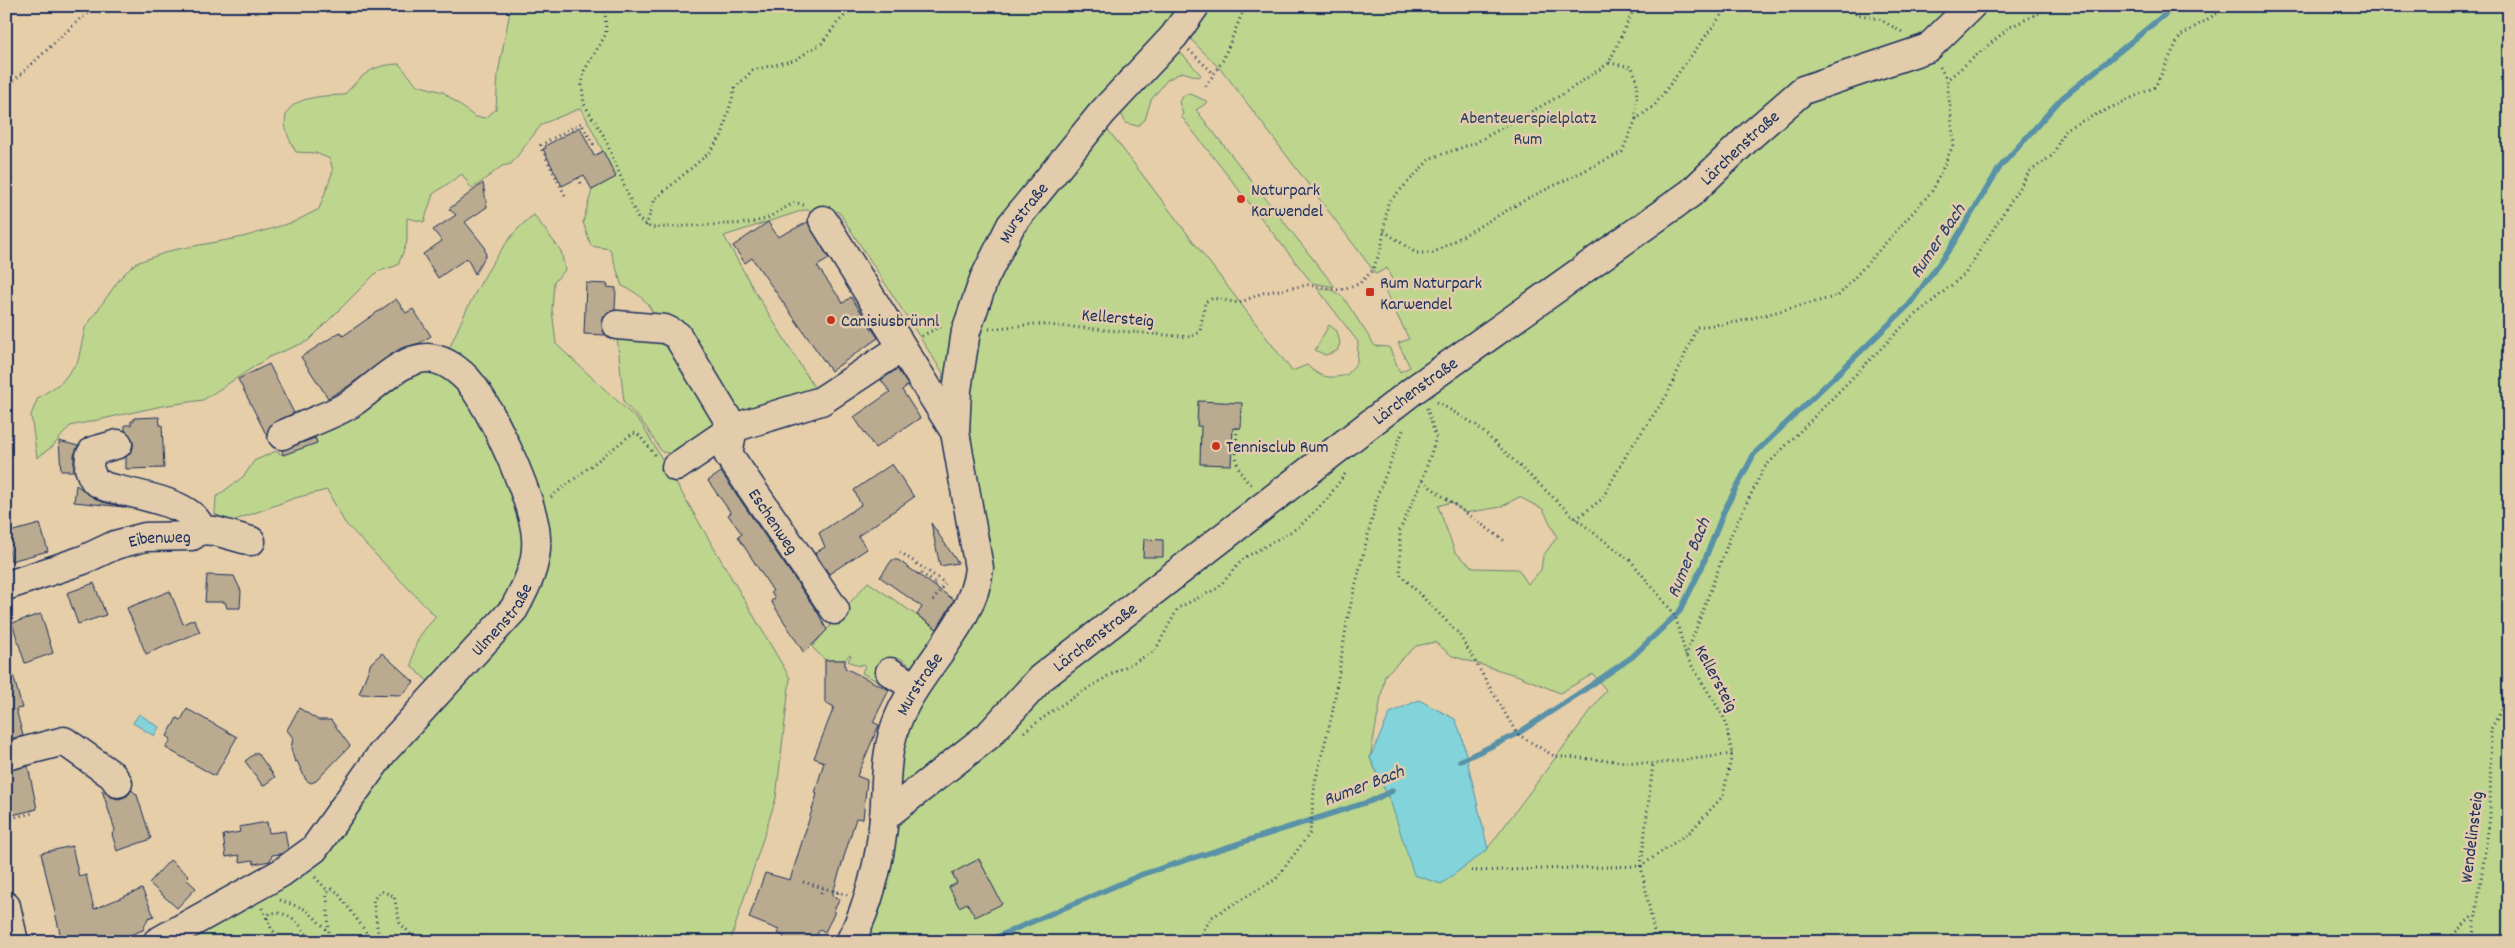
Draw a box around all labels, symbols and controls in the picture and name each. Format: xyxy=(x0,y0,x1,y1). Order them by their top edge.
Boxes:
street label: Lärchenstraße xyxy=(1696,106,1786,193)
park label: Abenteuerspielplatz Rum xyxy=(1460,107,1596,153)
street label: Murstraße xyxy=(994,178,1056,248)
place label: Naturpark Karwendel xyxy=(1251,179,1324,225)
marker: Naturpark Karwendel xyxy=(1235,193,1247,205)
water label: Rumer Bach xyxy=(1904,198,1974,285)
place label: Rum Naturpark Karwendel xyxy=(1380,272,1482,318)
marker: Rum Naturpark Karwendel xyxy=(1364,286,1376,298)
street label: Kellersteig xyxy=(1080,304,1155,335)
place label: Canisiusbrünnl xyxy=(841,310,940,335)
marker: Canisiusbrünnl xyxy=(825,314,837,326)
street label: Lärchenstraße xyxy=(1368,352,1464,432)
place label: Tennisclub Rum xyxy=(1226,436,1329,461)
marker: Tennisclub Rum xyxy=(1210,440,1222,452)
street label: Eschenweg xyxy=(741,484,803,561)
water label: Rumer Bach xyxy=(1661,513,1720,603)
street label: Eibenweg xyxy=(126,526,191,556)
street label: Ulmenstraße xyxy=(466,580,540,663)
street label: Lärchenstraße xyxy=(1049,598,1144,679)
street label: Kellersteig xyxy=(1687,641,1743,717)
street label: Murstraße xyxy=(891,648,951,721)
water label: Rumer Bach xyxy=(1320,759,1410,815)
street label: Wendelinsteig xyxy=(2455,790,2492,885)

